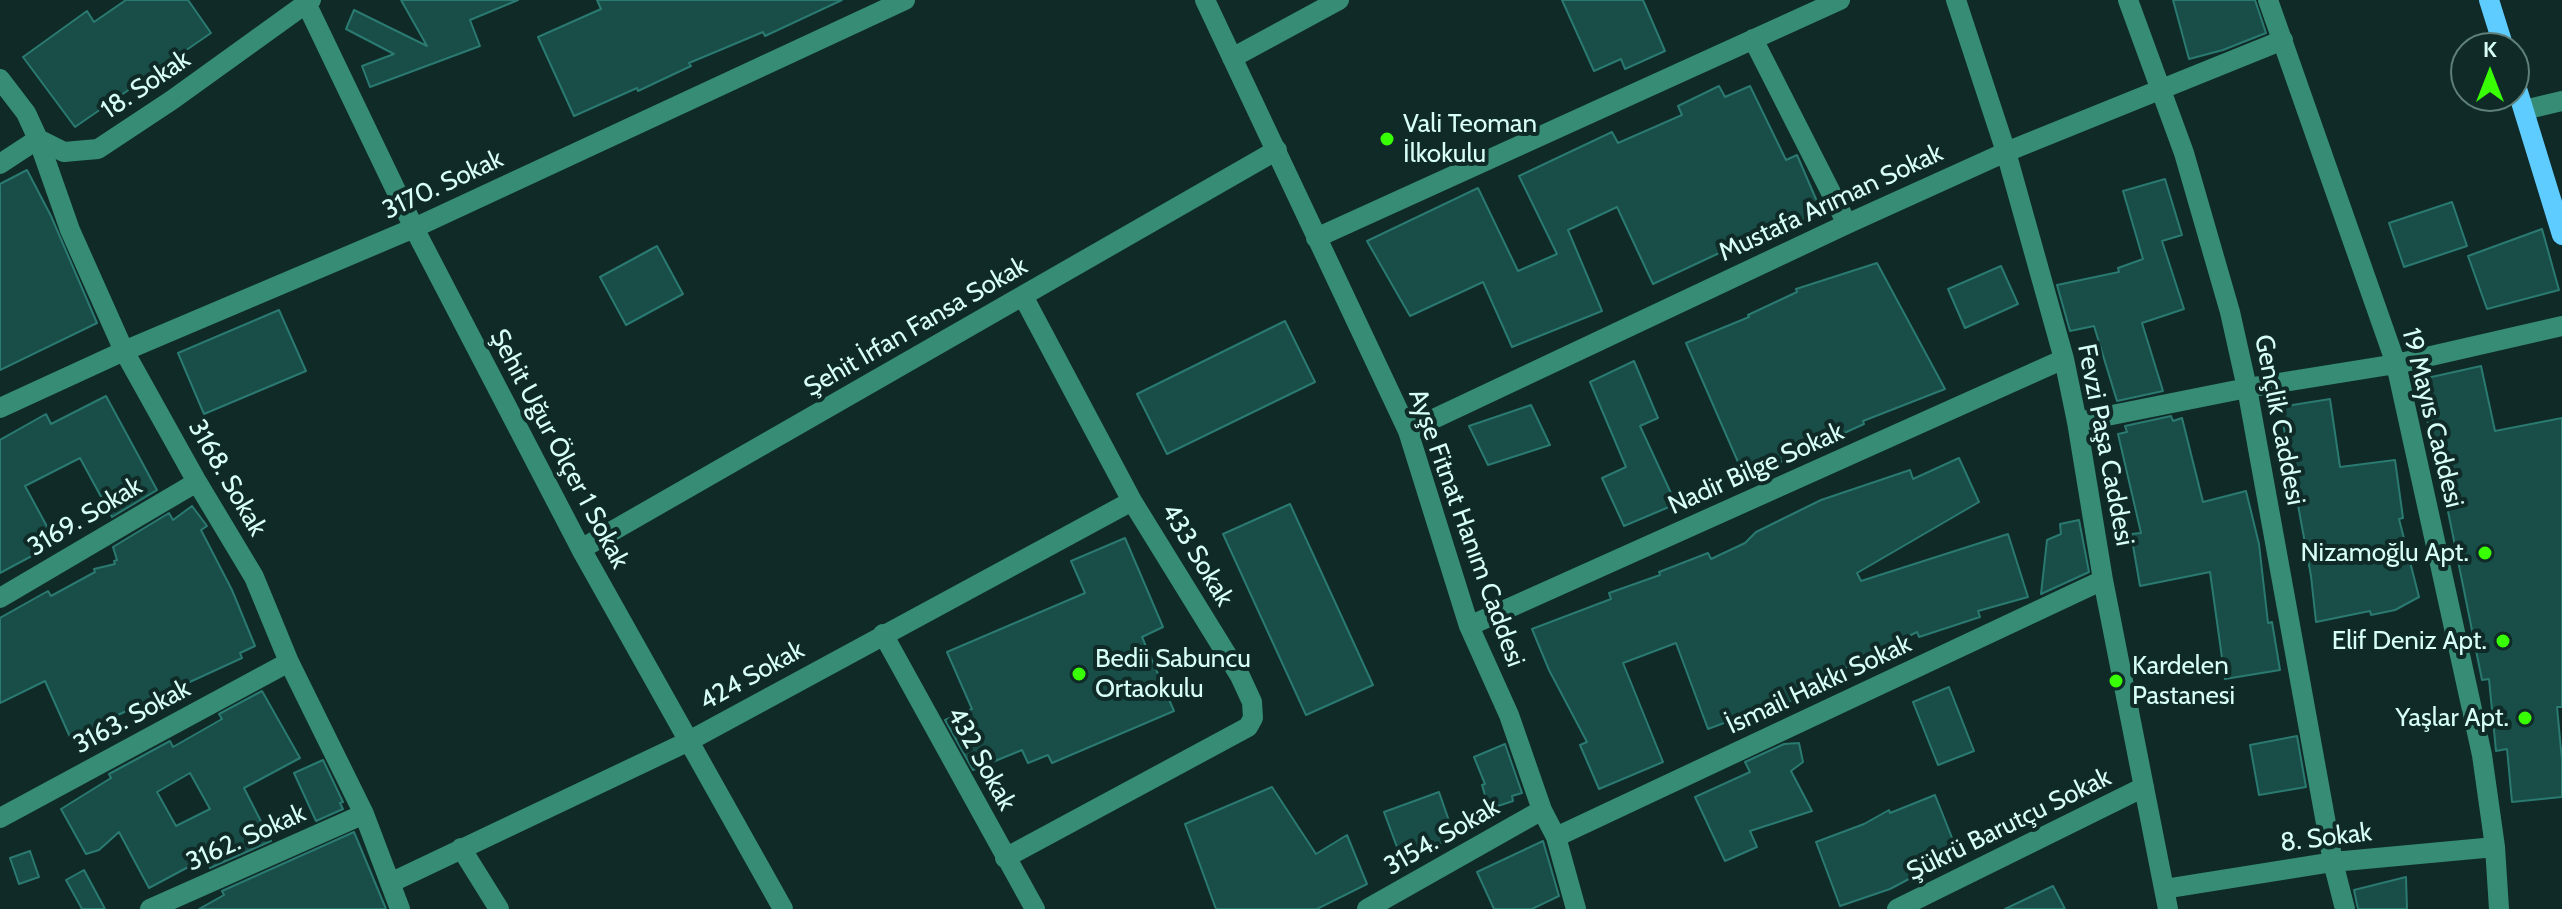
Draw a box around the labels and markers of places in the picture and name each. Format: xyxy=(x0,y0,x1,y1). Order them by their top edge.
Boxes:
place label: Vali Teoman İlkokulu xyxy=(1403,108,1537,170)
marker: Vali Teoman İlkokulu xyxy=(1378,130,1396,148)
place label: Nizamoğlu Apt. xyxy=(2301,537,2469,569)
marker: Nizamoğlu Apt. xyxy=(2476,544,2494,562)
place label: Elif Deniz Apt. xyxy=(2332,625,2487,657)
marker: Elif Deniz Apt. xyxy=(2494,632,2512,650)
place label: Bedii Sabuncu Ortaokulu xyxy=(1095,643,1251,704)
place label: Kardelen Pastanesi xyxy=(2132,650,2235,712)
marker: Bedii Sabuncu Ortaokulu xyxy=(1070,665,1088,683)
marker: Kardelen Pastanesi xyxy=(2107,672,2125,690)
place label: Yaşlar Apt. xyxy=(2396,702,2509,734)
marker: Yaşlar Apt. xyxy=(2516,709,2534,727)

